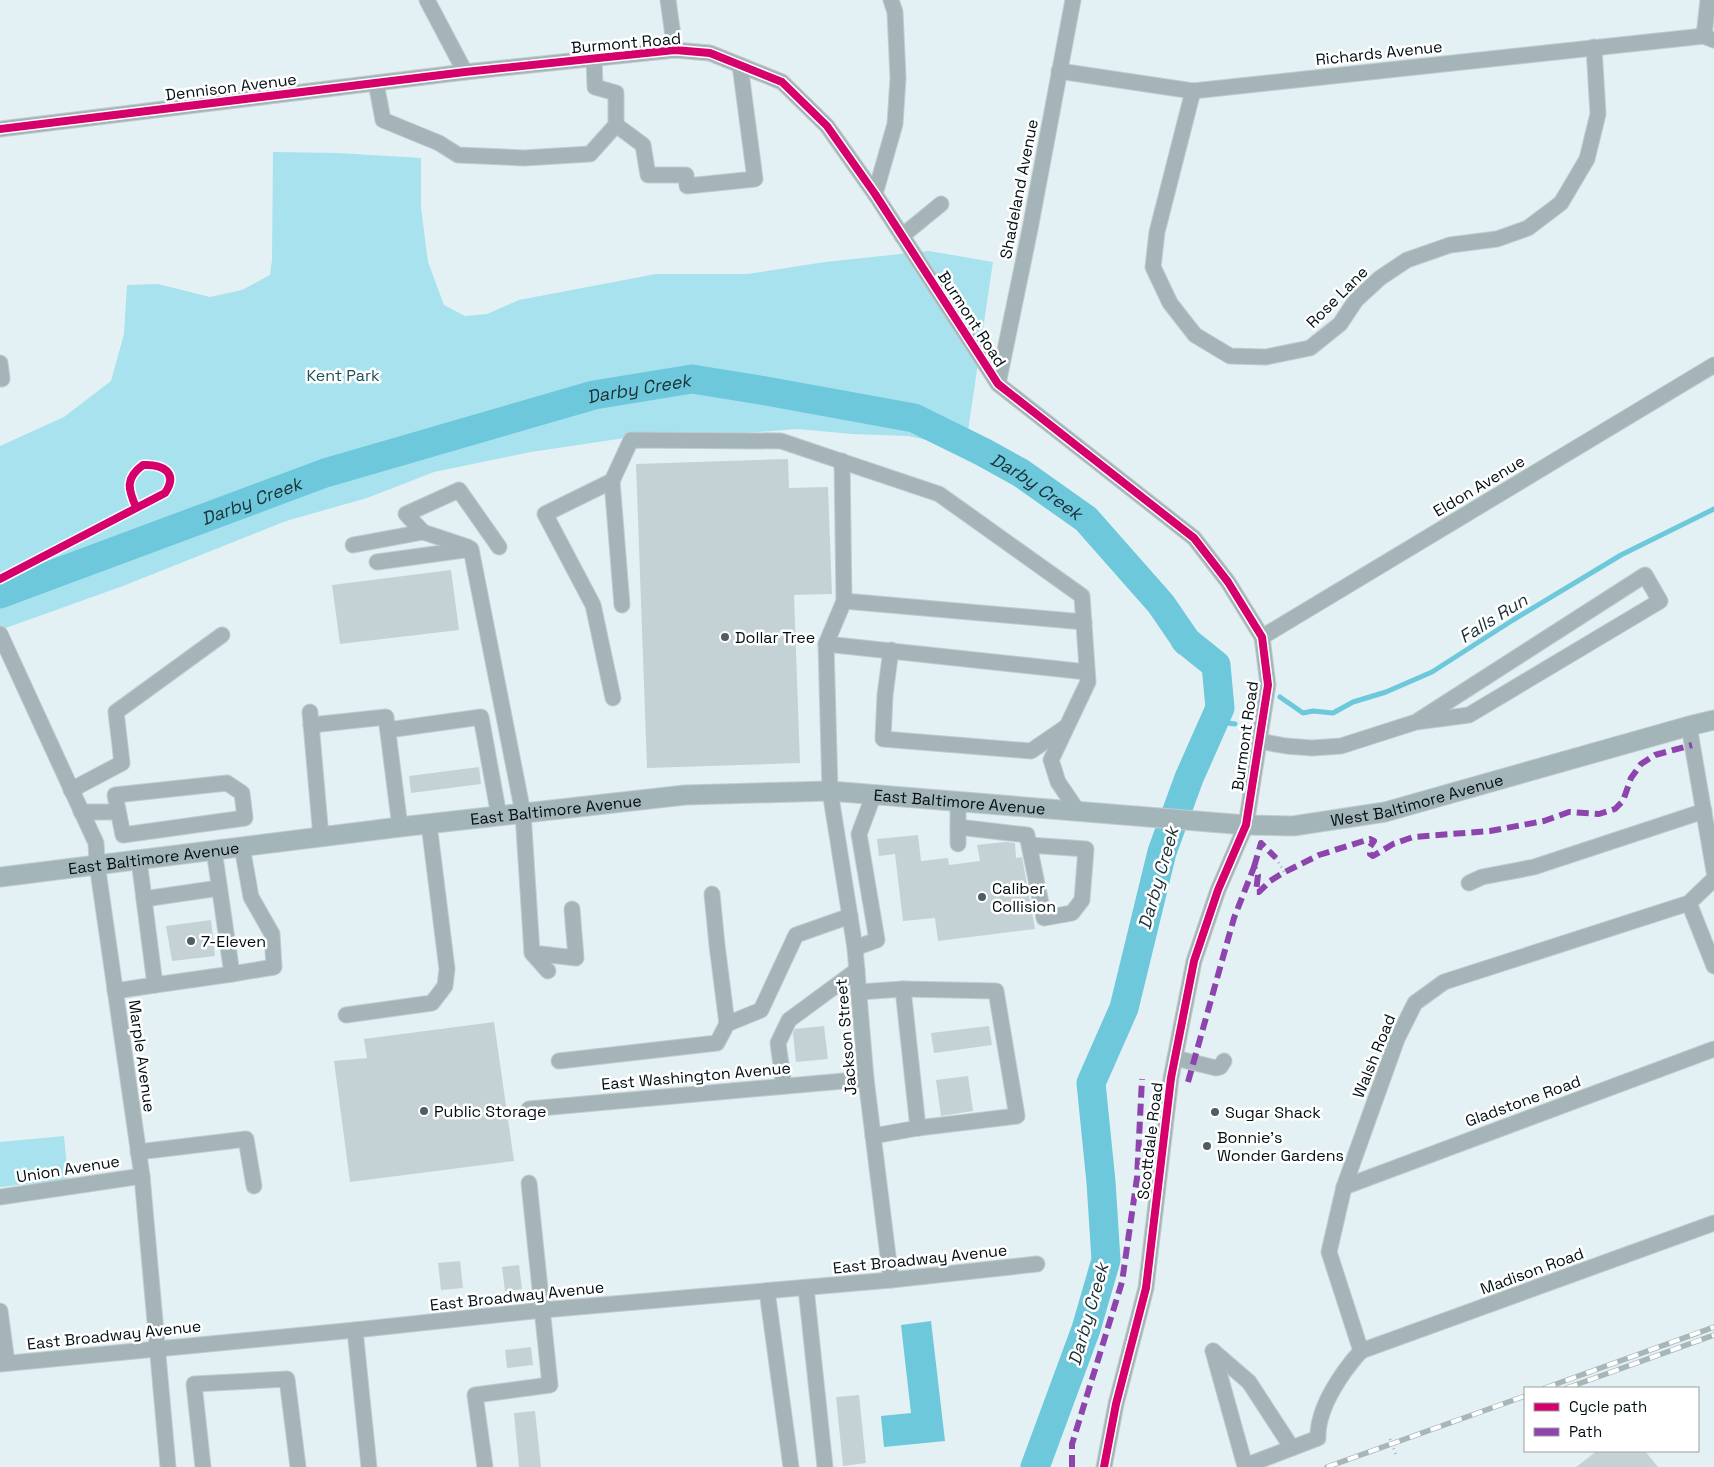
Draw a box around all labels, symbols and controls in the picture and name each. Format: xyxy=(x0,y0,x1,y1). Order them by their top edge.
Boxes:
street label: Burmont Road xyxy=(570,28,682,58)
street label: Richards Avenue xyxy=(1315,36,1443,70)
street label: Dennison Avenue xyxy=(164,69,298,105)
street label: Shadeland Avenue xyxy=(995,117,1043,261)
street label: Rose Lane xyxy=(1302,262,1372,332)
street label: Burmont Road xyxy=(933,267,1011,371)
park label: Kent Park xyxy=(306,365,380,386)
water label: Darby Creek xyxy=(584,368,695,408)
water label: Darby Creek xyxy=(987,447,1089,526)
street label: Eldon Avenue xyxy=(1429,450,1529,522)
water label: Darby Creek xyxy=(198,471,307,530)
water label: Falls Run xyxy=(1455,588,1532,648)
place label: Dollar Tree xyxy=(735,627,815,648)
marker: Dollar Tree xyxy=(719,631,731,643)
street label: Burmont Road xyxy=(1227,680,1263,792)
street label: West Baltimore Avenue xyxy=(1329,769,1506,831)
street label: East Baltimore Avenue xyxy=(873,784,1046,819)
street label: East Baltimore Avenue xyxy=(469,789,643,830)
water label: Darby Creek xyxy=(1132,822,1184,932)
street label: East Baltimore Avenue xyxy=(67,837,241,879)
place label: Caliber Collision xyxy=(992,878,1056,917)
marker: Caliber Collision xyxy=(976,891,988,903)
place label: 7-Eleven xyxy=(201,931,266,952)
marker: 7-Eleven xyxy=(185,935,197,947)
street label: Jackson Street xyxy=(830,978,862,1096)
street label: Marple Avenue xyxy=(124,998,160,1114)
street label: Walsh Road xyxy=(1348,1011,1400,1101)
street label: East Washington Avenue xyxy=(600,1057,792,1095)
street label: Gladstone Road xyxy=(1462,1070,1584,1132)
street label: Scottdale Road xyxy=(1132,1081,1168,1201)
place label: Public Storage xyxy=(434,1101,546,1122)
place label: Sugar Shack xyxy=(1225,1102,1321,1123)
marker: Public Storage xyxy=(418,1105,430,1117)
marker: Sugar Shack xyxy=(1209,1106,1221,1118)
place label: Bonnie's Wonder Gardens xyxy=(1217,1127,1344,1166)
marker: Bonnie's Wonder Gardens xyxy=(1201,1140,1213,1152)
street label: Union Avenue xyxy=(15,1150,121,1188)
street label: East Broadway Avenue xyxy=(832,1239,1008,1279)
street label: Madison Road xyxy=(1477,1243,1587,1299)
water label: Darby Creek xyxy=(1062,1258,1114,1368)
street label: East Broadway Avenue xyxy=(429,1276,605,1316)
street label: East Broadway Avenue xyxy=(26,1315,202,1355)
legend xyxy=(1524,1387,1699,1452)
text: Cycle path xyxy=(1569,1397,1647,1416)
text: Path xyxy=(1569,1422,1602,1441)

